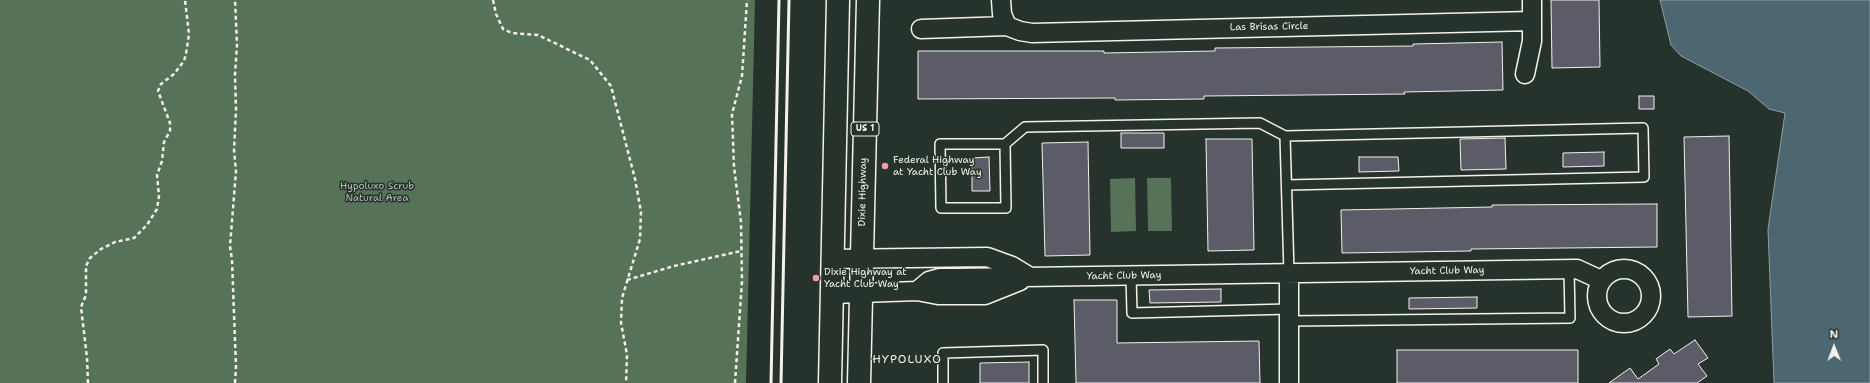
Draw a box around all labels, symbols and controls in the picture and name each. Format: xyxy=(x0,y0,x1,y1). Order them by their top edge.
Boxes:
street label: Las Brisas Circle xyxy=(1230,20,1308,34)
road number: US 1 xyxy=(851,122,879,136)
place label: Federal Highway at Yacht Club Way xyxy=(893,154,982,178)
street label: Dixie Highway xyxy=(856,158,870,226)
marker: Federal Highway at Yacht Club Way xyxy=(880,161,890,171)
park label: Hypoluxo Scrub Natural Area xyxy=(340,180,414,204)
street label: Yacht Club Way xyxy=(1410,264,1484,278)
place label: Dixie Highway at Yacht Club Way xyxy=(824,266,907,290)
street label: Yacht Club Way xyxy=(1087,269,1161,283)
marker: Dixie Highway at Yacht Club Way xyxy=(811,273,821,283)
north arrow xyxy=(1814,327,1854,367)
text: N xyxy=(1829,327,1838,342)
district label: HYPOLUXO xyxy=(872,353,942,367)

